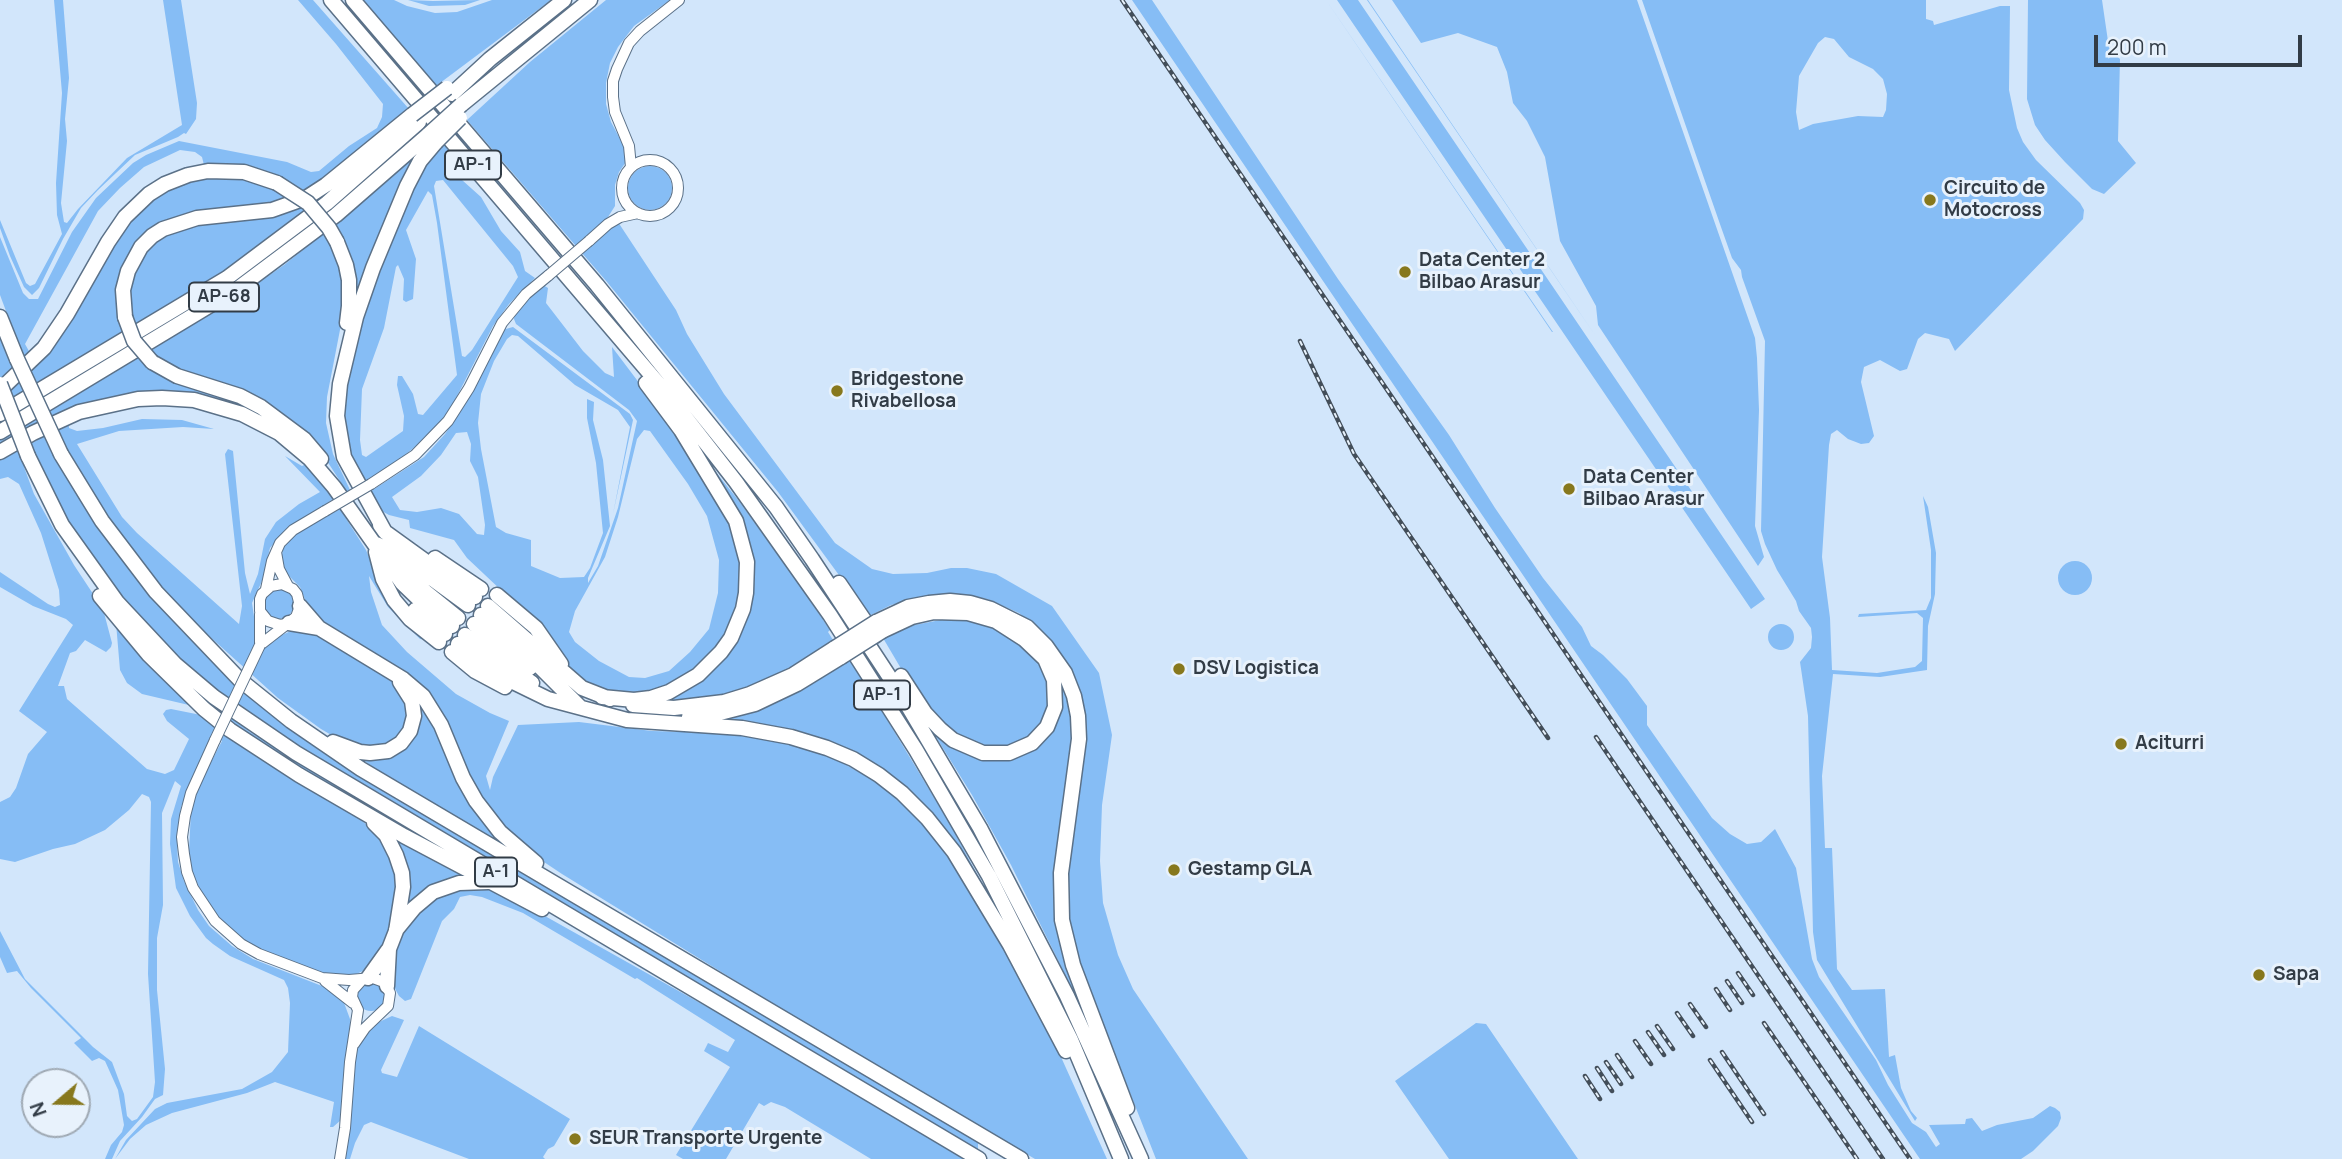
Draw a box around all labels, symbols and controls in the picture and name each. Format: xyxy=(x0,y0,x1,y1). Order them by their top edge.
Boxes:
scale bar xyxy=(2097,21,2305,65)
text: 200 m xyxy=(2107,33,2167,61)
road number: AP-1 xyxy=(445,150,501,180)
place label: Circuito de Motocross xyxy=(1944,178,2045,222)
marker: Circuito de Motocross xyxy=(1922,192,1938,208)
place label: Data Center 2 Bilbao Arasur xyxy=(1419,250,1545,294)
marker: Data Center 2 Bilbao Arasur xyxy=(1397,264,1413,280)
road number: AP-68 xyxy=(189,282,259,312)
place label: Bridgestone Rivabellosa xyxy=(851,369,964,413)
marker: Bridgestone Rivabellosa xyxy=(829,383,845,399)
place label: Data Center Bilbao Arasur xyxy=(1583,467,1705,511)
marker: Data Center Bilbao Arasur xyxy=(1561,481,1577,497)
place label: DSV Logistica xyxy=(1193,658,1319,680)
marker: DSV Logistica xyxy=(1171,661,1187,677)
road number: AP-1 xyxy=(854,680,910,710)
place label: Aciturri xyxy=(2135,733,2204,755)
marker: Aciturri xyxy=(2113,736,2129,752)
road number: A-1 xyxy=(475,858,517,886)
place label: Gestamp GLA xyxy=(1188,859,1312,881)
marker: Gestamp GLA xyxy=(1166,862,1182,878)
place label: Sapa xyxy=(2273,964,2319,986)
marker: Sapa xyxy=(2251,967,2267,983)
north arrow xyxy=(21,1068,91,1138)
text: N xyxy=(24,1099,53,1120)
place label: SEUR Transporte Urgente xyxy=(589,1128,822,1150)
marker: SEUR Transporte Urgente xyxy=(567,1131,583,1147)

